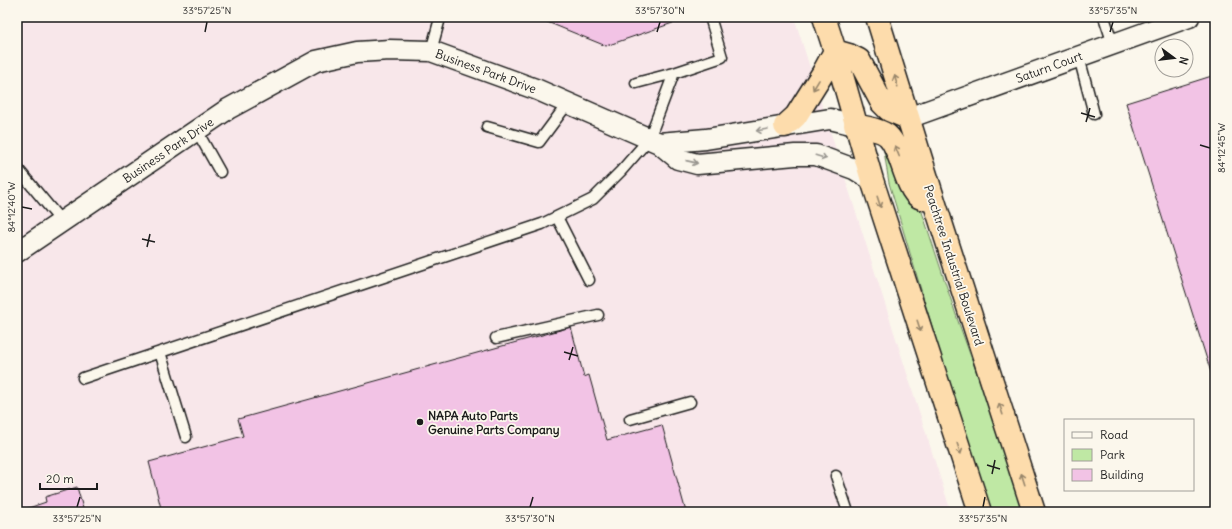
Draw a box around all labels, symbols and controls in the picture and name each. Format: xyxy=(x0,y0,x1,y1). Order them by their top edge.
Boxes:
text: 33°57'25"N xyxy=(183,4,231,17)
text: 33°57'30"N xyxy=(635,4,685,17)
text: 33°57'35"N xyxy=(1088,4,1138,17)
north arrow xyxy=(1154,38,1194,78)
street label: Business Park Drive xyxy=(434,46,538,96)
street label: Saturn Court xyxy=(1014,48,1084,86)
text: N xyxy=(1176,55,1191,66)
one-way arrow xyxy=(892,75,900,87)
one-way arrow xyxy=(812,79,820,90)
street label: Business Park Drive xyxy=(120,114,216,186)
text: 84°12'45"W xyxy=(1215,123,1228,173)
one-way arrow xyxy=(756,126,769,134)
one-way arrow xyxy=(892,145,900,157)
one-way arrow xyxy=(814,154,827,161)
one-way arrow xyxy=(685,159,698,167)
text: 84°12'40"W xyxy=(5,182,18,232)
street label: Peachtree Industrial Boulevard xyxy=(921,183,987,347)
one-way arrow xyxy=(876,195,883,208)
one-way arrow xyxy=(916,319,923,332)
one-way arrow xyxy=(996,403,1004,415)
place label: NAPA Auto Parts Genuine Parts Company xyxy=(428,408,560,438)
marker: NAPA Auto Parts Genuine Parts Company xyxy=(415,417,425,427)
legend xyxy=(1064,419,1194,491)
text: Road xyxy=(1100,427,1128,442)
one-way arrow xyxy=(956,443,963,456)
text: Park xyxy=(1100,447,1125,462)
scale bar xyxy=(40,465,97,491)
text: Building xyxy=(1100,467,1144,482)
text: 20 m xyxy=(46,471,74,486)
one-way arrow xyxy=(1019,473,1026,486)
text: 33°57'25"N xyxy=(53,512,101,525)
text: 33°57'30"N xyxy=(505,512,555,525)
text: 33°57'35"N xyxy=(958,512,1008,525)

